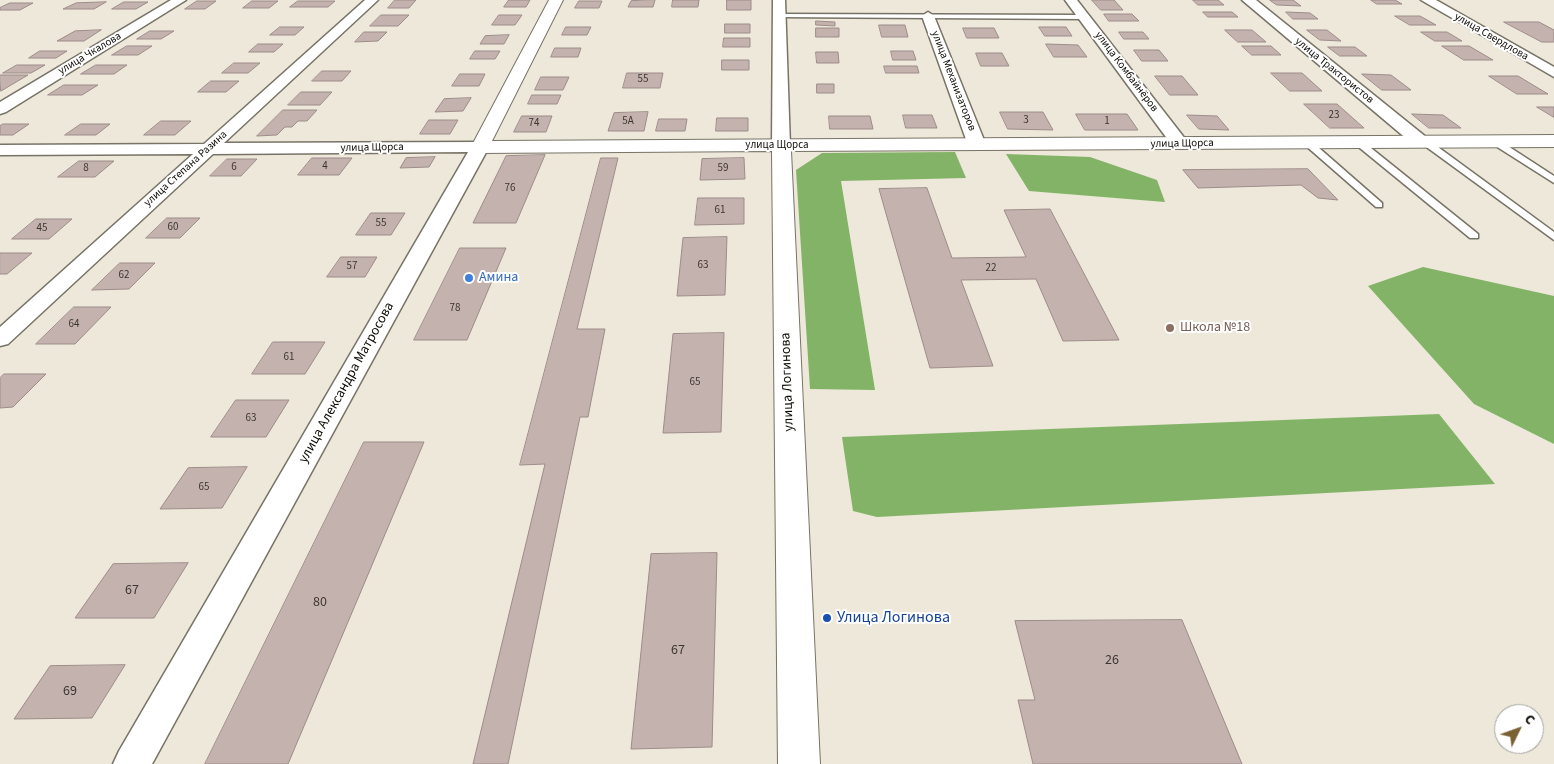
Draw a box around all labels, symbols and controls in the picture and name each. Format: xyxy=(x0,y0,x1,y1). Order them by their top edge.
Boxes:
street label: улица Свердлова xyxy=(1452,10,1530,64)
street label: улица Механизаторов xyxy=(928,29,978,133)
street label: улица Комбайнёров xyxy=(1091,29,1161,115)
street label: улица Чкалова xyxy=(56,30,124,78)
street label: улица Трактористов xyxy=(1292,35,1376,107)
house number: 55 xyxy=(638,73,648,87)
house number: 23 xyxy=(1329,109,1339,123)
house number: 3 xyxy=(1023,114,1029,128)
house number: 5А xyxy=(622,115,634,129)
house number: 1 xyxy=(1104,115,1110,129)
house number: 74 xyxy=(529,117,539,131)
street label: улица Степана Разина xyxy=(142,128,230,210)
street label: улица Щорса xyxy=(1150,137,1214,151)
street label: улица Щорса xyxy=(745,139,809,153)
street label: улица Щорса xyxy=(340,141,404,155)
house number: 4 xyxy=(322,160,328,174)
house number: 6 xyxy=(231,161,237,175)
house number: 8 xyxy=(83,162,89,176)
house number: 59 xyxy=(718,162,728,176)
house number: 76 xyxy=(505,182,515,196)
house number: 61 xyxy=(715,204,725,218)
house number: 55 xyxy=(376,217,386,231)
house number: 60 xyxy=(168,221,178,235)
house number: 45 xyxy=(37,222,47,236)
house number: 63 xyxy=(698,259,708,273)
house number: 57 xyxy=(347,260,357,274)
house number: 22 xyxy=(986,262,996,276)
house number: 62 xyxy=(119,269,129,283)
place label: Амина xyxy=(479,270,518,286)
marker: Амина xyxy=(463,272,475,284)
street label: улица Александра Матросова xyxy=(296,300,398,466)
house number: 78 xyxy=(450,302,460,316)
house number: 64 xyxy=(69,318,79,332)
place label: Школа №18 xyxy=(1180,320,1250,336)
marker: Школа №18 xyxy=(1164,322,1176,334)
street label: улица Логинова xyxy=(778,332,798,432)
house number: 61 xyxy=(284,351,294,365)
house number: 65 xyxy=(690,376,700,390)
house number: 63 xyxy=(246,412,256,426)
house number: 65 xyxy=(199,481,209,495)
house number: 67 xyxy=(125,583,139,599)
house number: 80 xyxy=(313,595,327,611)
place label: Улица Логинова xyxy=(837,608,950,628)
marker: Улица Логинова xyxy=(821,612,833,624)
house number: 67 xyxy=(671,643,685,659)
house number: 26 xyxy=(1105,653,1119,669)
house number: 69 xyxy=(63,684,77,700)
north arrow xyxy=(1494,704,1544,754)
text: С xyxy=(1519,710,1540,729)

